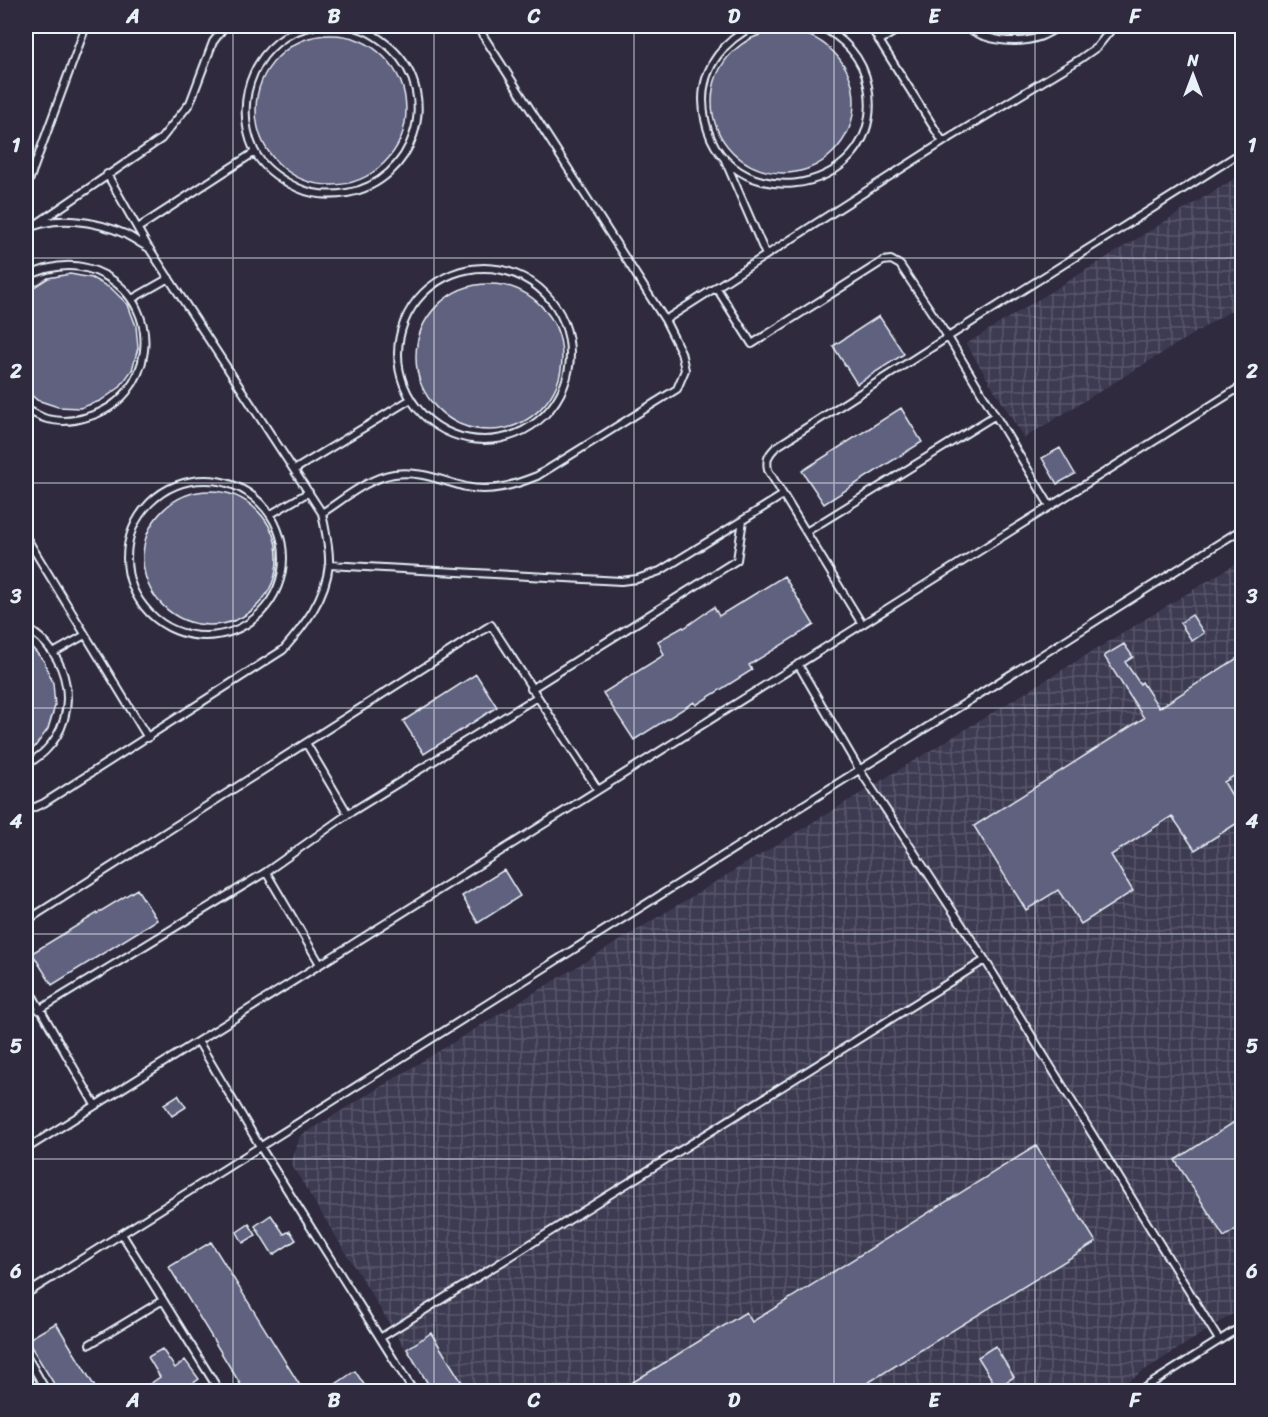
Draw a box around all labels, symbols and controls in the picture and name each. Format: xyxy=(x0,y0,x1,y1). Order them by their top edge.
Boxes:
text: A xyxy=(125,0,140,34)
text: B xyxy=(328,0,341,34)
text: C xyxy=(527,0,541,34)
text: D xyxy=(728,0,741,34)
text: E xyxy=(928,0,941,34)
text: F xyxy=(1129,0,1142,34)
north arrow xyxy=(1163,45,1223,105)
text: N xyxy=(1186,46,1199,75)
text: 1 xyxy=(12,128,21,163)
text: 1 xyxy=(1248,128,1257,163)
text: 2 xyxy=(9,354,22,389)
text: 2 xyxy=(1245,354,1258,389)
text: 3 xyxy=(10,579,22,614)
text: 3 xyxy=(1246,579,1258,614)
text: 4 xyxy=(9,804,23,839)
text: 4 xyxy=(1245,804,1259,839)
text: 5 xyxy=(10,1029,22,1064)
text: 5 xyxy=(1246,1029,1258,1064)
text: 6 xyxy=(9,1254,22,1289)
text: 6 xyxy=(1245,1254,1258,1289)
text: A xyxy=(125,1383,140,1417)
text: B xyxy=(328,1383,341,1417)
text: C xyxy=(527,1383,541,1417)
text: D xyxy=(728,1383,741,1417)
text: E xyxy=(928,1383,941,1417)
text: F xyxy=(1129,1383,1142,1417)

